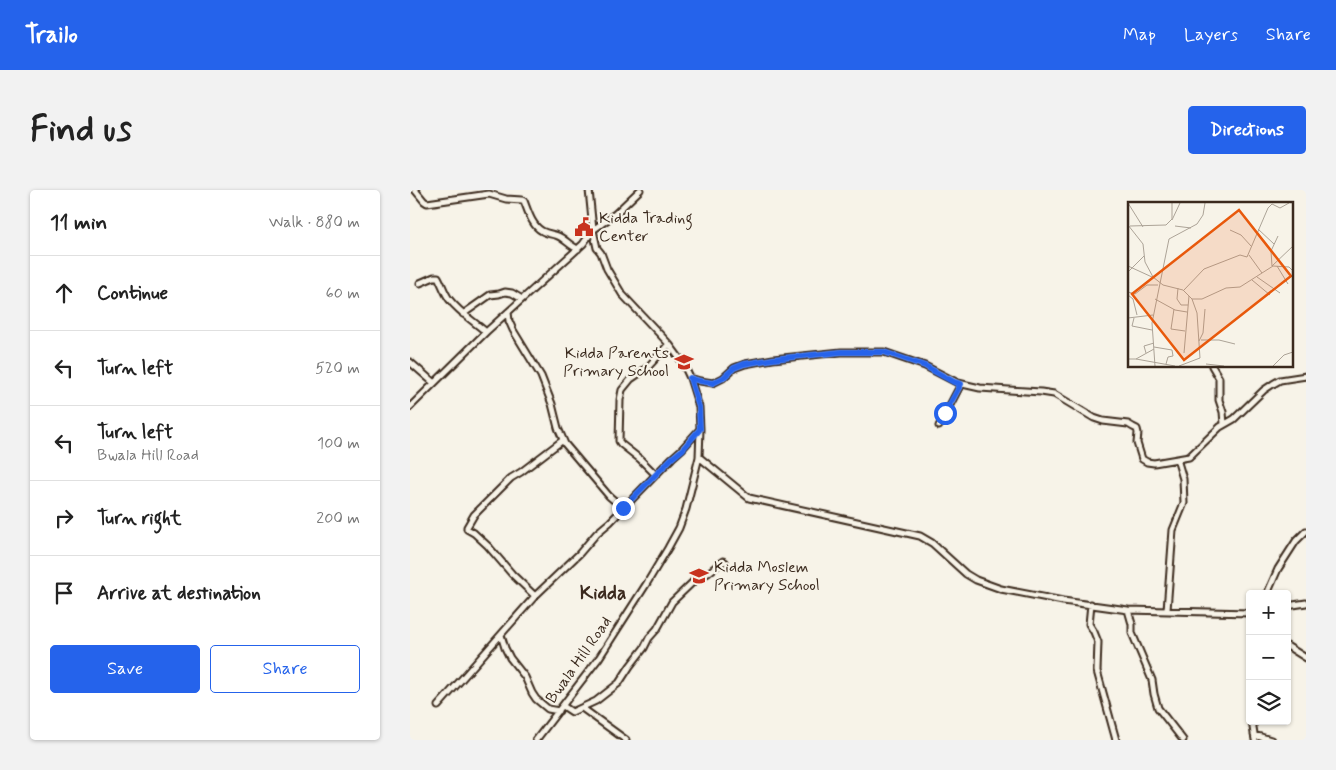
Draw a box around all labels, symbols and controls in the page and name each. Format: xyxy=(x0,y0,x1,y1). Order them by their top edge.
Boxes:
text: Trailo xyxy=(25,20,78,51)
text: Map xyxy=(1123,23,1156,47)
text: Layers xyxy=(1184,23,1238,47)
text: Share xyxy=(1266,23,1311,47)
button: Directions xyxy=(1188,106,1306,154)
text: Find us xyxy=(30,107,132,153)
inset map xyxy=(1128,202,1294,368)
place label: Kidda Trading Center xyxy=(599,208,693,247)
text: 11 min xyxy=(50,209,107,237)
text: Walk · 880 m xyxy=(269,212,360,233)
public building icon: Kidda Trading Center xyxy=(573,216,595,238)
icon: ahead xyxy=(50,279,78,307)
text: Continue xyxy=(97,281,168,306)
text: 60 m xyxy=(326,283,360,304)
place label: Kidda Parents Primary School xyxy=(563,343,669,382)
school or university icon: Kidda Parents Primary School xyxy=(673,351,695,373)
icon: left xyxy=(50,354,78,382)
text: Turn left xyxy=(97,356,173,381)
text: 520 m xyxy=(315,358,360,379)
route start xyxy=(934,402,957,425)
text: Turn left xyxy=(97,420,173,445)
icon: left xyxy=(50,429,78,457)
text: 100 m xyxy=(317,433,360,454)
text: Bwala Hill Road xyxy=(97,445,199,466)
route end xyxy=(612,497,635,520)
icon: right xyxy=(50,504,78,532)
text: Turn right xyxy=(97,506,181,531)
text: 200 m xyxy=(316,508,360,529)
place label: Kidda Moslem Primary School xyxy=(714,557,820,596)
school or university icon: Kidda Moslem Primary School xyxy=(688,565,710,587)
icon: arrive xyxy=(50,579,78,607)
text: Arrive at destination xyxy=(97,581,261,606)
district label: Kidda xyxy=(580,581,626,606)
map controls xyxy=(1246,590,1291,725)
button: + xyxy=(1246,590,1291,635)
street label: Bwala Hill Road xyxy=(541,612,617,708)
button: − xyxy=(1246,635,1291,680)
button: Save xyxy=(50,645,200,693)
button: Share xyxy=(210,645,360,693)
button: layers xyxy=(1246,680,1291,725)

